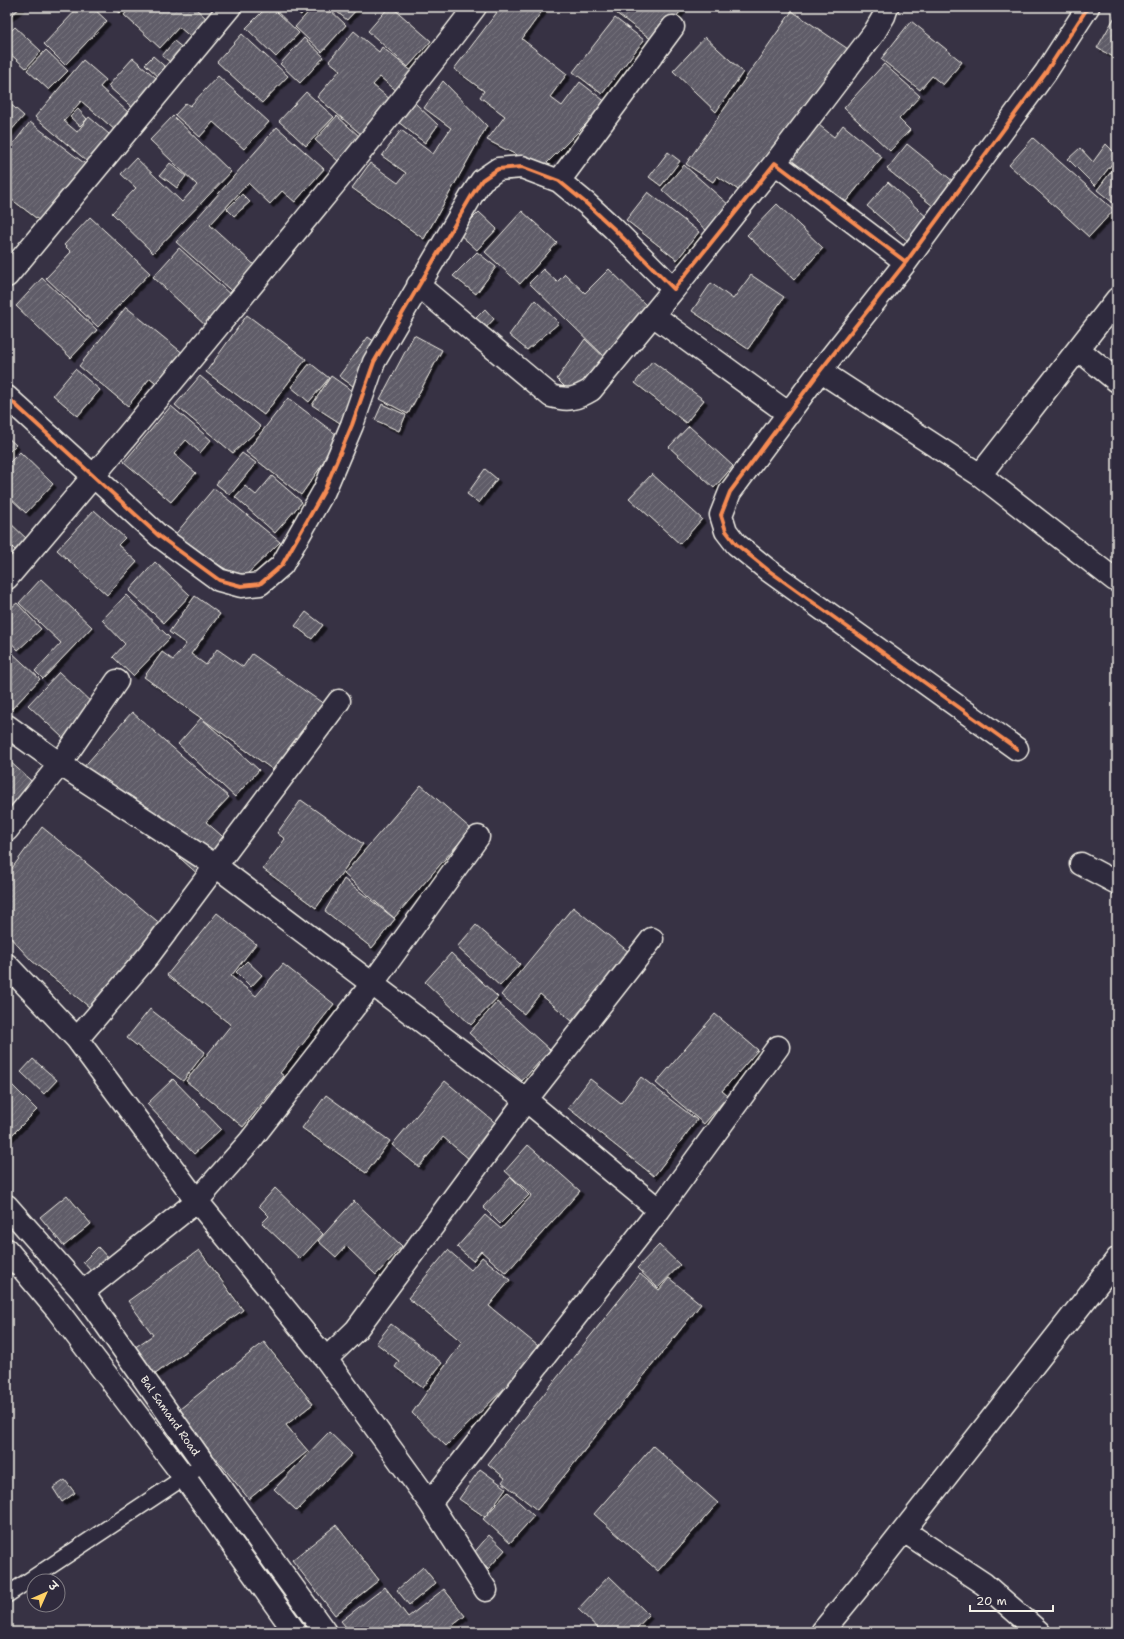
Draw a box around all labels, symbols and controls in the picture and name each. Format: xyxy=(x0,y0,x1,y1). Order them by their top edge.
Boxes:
street label: Bal Samand Road xyxy=(137,1373,203,1459)
north arrow xyxy=(26,1573,66,1613)
text: उ xyxy=(44,1578,62,1595)
scale bar xyxy=(970,1587,1053,1613)
text: 20 m xyxy=(976,1593,1007,1609)

